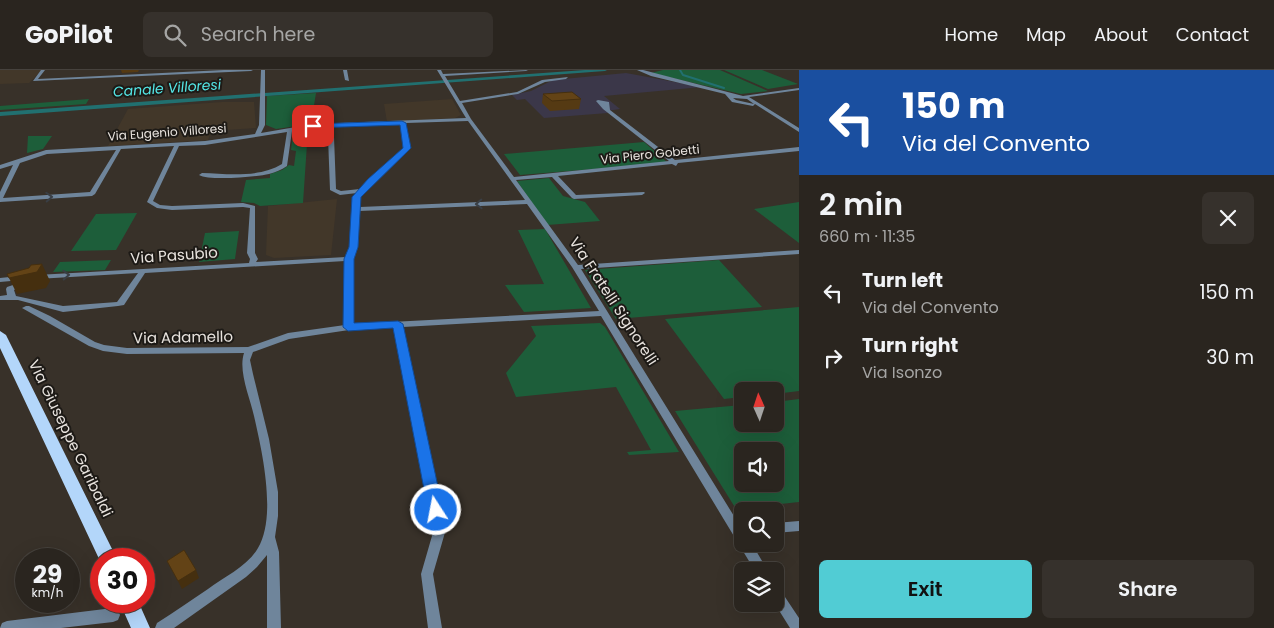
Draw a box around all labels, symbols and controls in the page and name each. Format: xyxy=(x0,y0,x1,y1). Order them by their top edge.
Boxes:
search box xyxy=(143,12,493,57)
text: GoPilot xyxy=(25,18,113,51)
icon: search xyxy=(161,21,189,49)
text: Search here xyxy=(201,21,315,48)
text: Home xyxy=(944,22,998,47)
text: Map xyxy=(1026,22,1066,47)
text: About xyxy=(1094,22,1148,47)
text: Contact xyxy=(1176,22,1249,47)
water label: Canale Villoresi xyxy=(112,74,222,102)
text: 150 m xyxy=(902,81,1005,130)
icon: left xyxy=(819,90,884,155)
pin xyxy=(292,105,334,147)
icon: arrive xyxy=(299,112,327,140)
street label: Via Eugenio Villoresi xyxy=(107,119,227,145)
text: Via del Convento xyxy=(902,128,1090,159)
street label: Via Piero Gobetti xyxy=(600,140,700,168)
text: 2 min xyxy=(819,183,903,226)
one-way arrow xyxy=(45,191,53,202)
button: close xyxy=(1202,192,1254,244)
one-way arrow xyxy=(475,199,483,210)
text: 660 m · 11:35 xyxy=(819,225,915,248)
street label: Via Fratelli Signorelli xyxy=(565,233,663,369)
street label: Via Pasubio xyxy=(130,241,218,269)
text: Turn left xyxy=(862,267,943,294)
one-way arrow xyxy=(62,270,70,281)
icon: left xyxy=(819,279,847,307)
text: 150 m xyxy=(1199,279,1254,306)
text: Via del Convento xyxy=(862,296,999,319)
street label: Via Adamello xyxy=(133,326,233,348)
text: Turn right xyxy=(862,332,958,359)
icon: right xyxy=(819,344,847,372)
text: 30 m xyxy=(1206,344,1254,371)
street label: Via Giuseppe Garibaldi xyxy=(24,356,118,520)
text: Via Isonzo xyxy=(862,361,942,384)
north arrow xyxy=(734,382,784,432)
map controls xyxy=(734,382,784,612)
button: sound xyxy=(734,442,784,492)
position arrow xyxy=(409,483,461,535)
button: search xyxy=(734,502,784,552)
speed limit sign: 30 xyxy=(90,548,155,613)
text: 29 xyxy=(33,557,62,592)
button: Exit xyxy=(819,560,1032,618)
button: Share xyxy=(1042,560,1254,618)
button: layers xyxy=(734,562,784,612)
text: km/h xyxy=(32,584,63,601)

